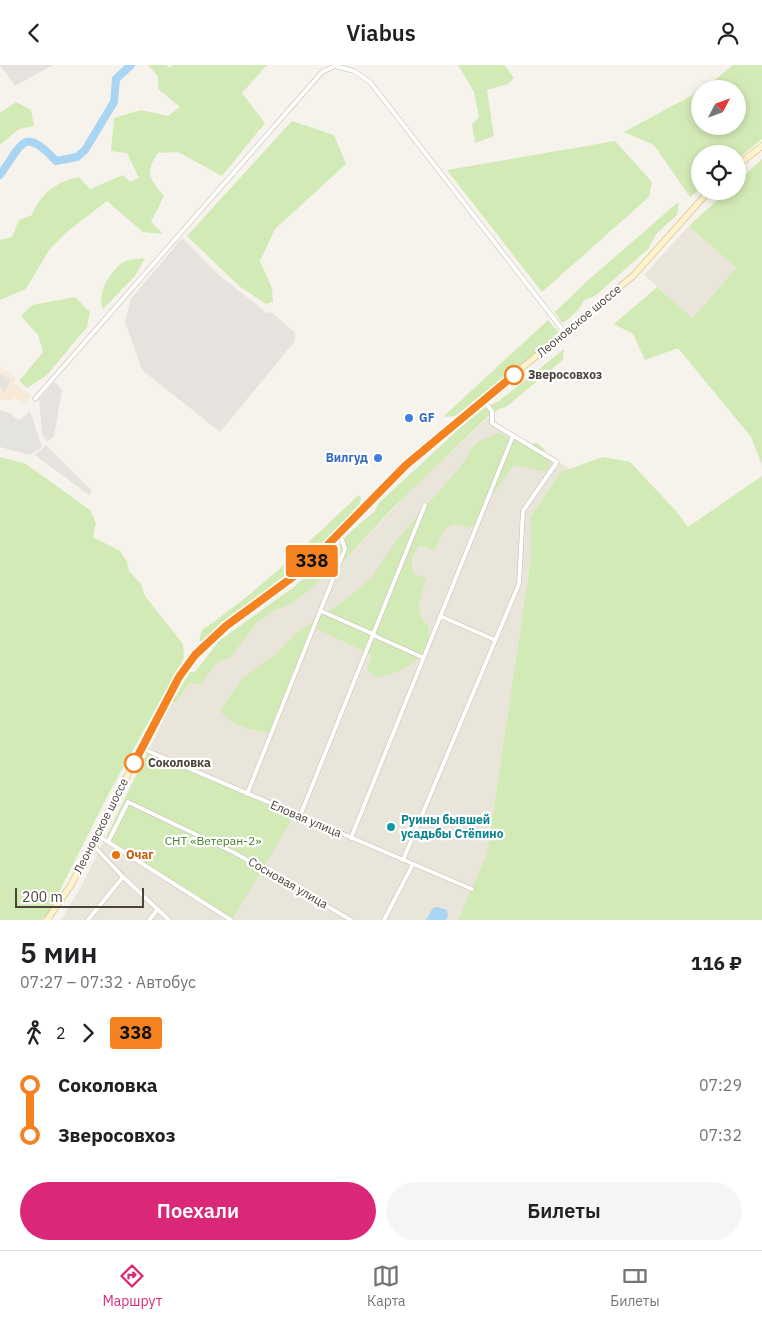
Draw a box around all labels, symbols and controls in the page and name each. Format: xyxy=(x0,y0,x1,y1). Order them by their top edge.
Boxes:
text: Viabus xyxy=(346,18,416,47)
icon: back xyxy=(20,19,48,47)
icon: person xyxy=(714,19,742,47)
north arrow xyxy=(691,80,746,135)
map controls xyxy=(691,80,746,200)
button: locate xyxy=(691,145,746,200)
street label: Леоновское шоссе xyxy=(533,281,624,360)
marker: Зверосовхоз xyxy=(504,365,524,385)
place label: Зверосовхоз xyxy=(528,367,602,382)
place label: GF xyxy=(419,410,435,425)
marker: GF xyxy=(403,412,415,424)
place label: Вилгуд xyxy=(326,450,368,465)
marker: Вилгуд xyxy=(372,452,384,464)
line badge: 338 xyxy=(283,545,341,577)
text: 338 xyxy=(296,549,328,572)
marker: Соколовка xyxy=(124,753,144,773)
place label: Соколовка xyxy=(148,755,211,770)
street label: Леоновское шоссе xyxy=(70,775,131,876)
street label: Еловая улица xyxy=(268,797,345,841)
place label: Руины бывшей усадьбы Стёпино xyxy=(401,812,504,841)
marker: Руины бывшей усадьбы Стёпино xyxy=(385,821,397,833)
park label: СНТ «Ветеран-2» xyxy=(165,833,261,848)
place label: Очаг xyxy=(126,847,154,862)
marker: Очаг xyxy=(110,849,122,861)
street label: Сосновая улица xyxy=(246,854,331,912)
scale bar xyxy=(15,885,144,908)
text: 200 m xyxy=(22,888,63,906)
text: 5 мин xyxy=(20,934,97,971)
text: 116 ₽ xyxy=(691,951,742,975)
text: 07:27 – 07:32 · Автобус xyxy=(20,972,196,992)
icon: walk xyxy=(20,1019,48,1047)
icon: forward xyxy=(74,1019,102,1047)
text: 338 xyxy=(120,1021,152,1044)
text: 2 xyxy=(56,1023,66,1043)
text: Соколовка xyxy=(58,1073,158,1097)
text: 07:29 xyxy=(699,1075,742,1095)
text: Зверосовхоз xyxy=(58,1123,176,1147)
text: 07:32 xyxy=(699,1125,742,1145)
button: Поехали xyxy=(20,1182,376,1240)
button: Билеты xyxy=(386,1182,742,1240)
tab: Маршрут xyxy=(102,1262,162,1310)
tab: Карта xyxy=(367,1262,406,1310)
tab: Билеты xyxy=(610,1262,660,1310)

